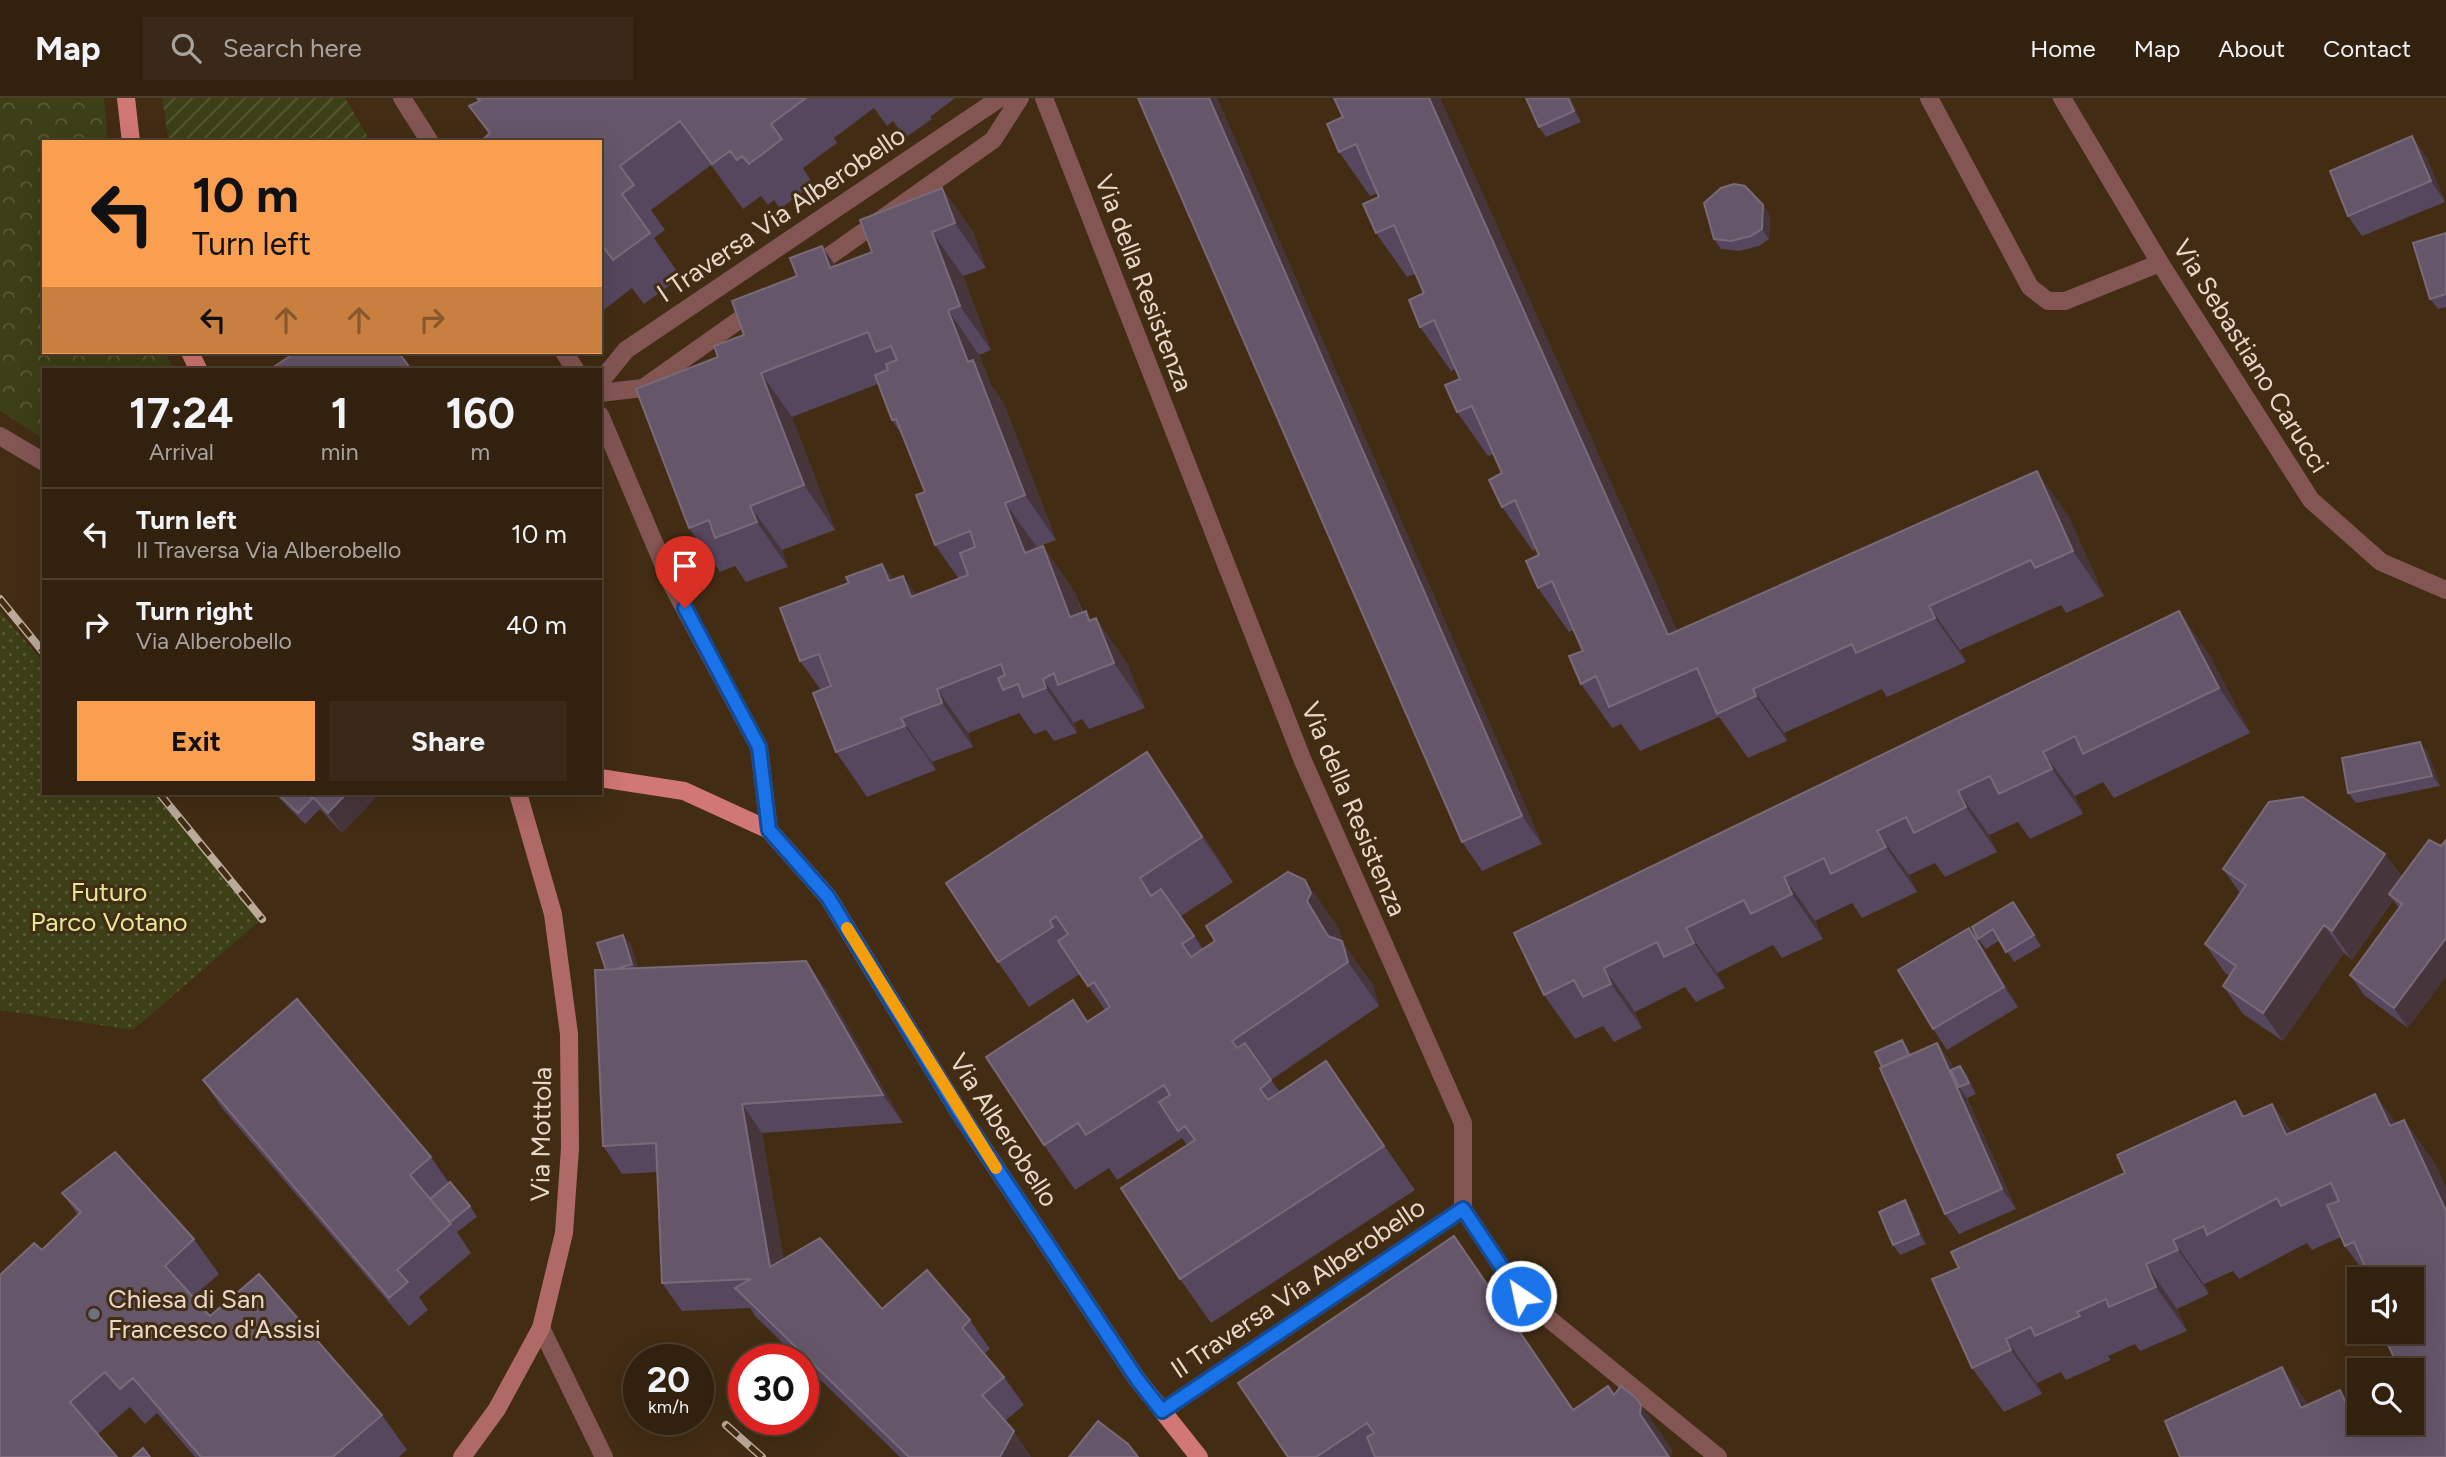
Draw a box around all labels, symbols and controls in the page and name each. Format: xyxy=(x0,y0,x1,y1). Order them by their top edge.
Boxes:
search box xyxy=(143,17,633,80)
text: Map xyxy=(35,29,101,68)
icon: search xyxy=(167,29,205,67)
text: Search here xyxy=(223,32,362,64)
text: Home xyxy=(2030,34,2096,63)
text: Map xyxy=(2134,34,2180,63)
text: About xyxy=(2218,34,2285,63)
text: Contact xyxy=(2323,34,2411,63)
street label: I Traversa Via Alberobello xyxy=(651,119,911,309)
text: 10 m xyxy=(192,165,299,224)
icon: left xyxy=(77,168,168,259)
street label: Via della Resistenza xyxy=(1088,170,1200,396)
text: Turn left xyxy=(192,225,311,263)
street label: Via Sebastiano Carucci xyxy=(2166,233,2336,479)
icon: left xyxy=(194,301,232,339)
icon: ahead xyxy=(267,301,305,339)
icon: ahead xyxy=(340,301,378,339)
icon: right xyxy=(413,301,451,339)
text: 17:24 xyxy=(129,388,234,439)
text: 1 xyxy=(331,388,349,439)
text: 160 xyxy=(446,388,515,439)
text: Arrival xyxy=(149,438,214,466)
text: min xyxy=(321,438,359,466)
text: m xyxy=(470,438,490,466)
text: Turn left xyxy=(136,504,237,536)
icon: left xyxy=(77,515,115,553)
text: 10 m xyxy=(511,518,567,550)
text: II Traversa Via Alberobello xyxy=(136,536,401,564)
pin xyxy=(655,536,715,608)
icon: arrive xyxy=(666,547,704,585)
text: Turn right xyxy=(136,595,253,627)
icon: right xyxy=(77,606,115,644)
text: 40 m xyxy=(506,609,567,641)
text: Via Alberobello xyxy=(136,627,292,655)
street label: Via della Resistenza xyxy=(1294,697,1414,921)
button: Exit xyxy=(77,701,315,781)
button: Share xyxy=(329,701,567,781)
park label: Futuro Parco Votano xyxy=(30,876,188,938)
street label: Via Alberobello xyxy=(943,1047,1065,1213)
street label: Via Mottola xyxy=(524,1066,558,1202)
street label: II Traversa Via Alberobello xyxy=(1165,1191,1431,1385)
position arrow xyxy=(1484,1259,1558,1333)
map controls xyxy=(2347,1267,2424,1435)
button: sound xyxy=(2347,1267,2424,1344)
place label: Chiesa di San Francesco d'Assisi xyxy=(108,1283,321,1345)
marker: Chiesa di San Francesco d'Assisi xyxy=(86,1306,102,1322)
speed limit sign: 30 xyxy=(728,1344,819,1435)
button: search xyxy=(2347,1358,2424,1435)
text: 20 xyxy=(647,1359,690,1401)
text: km/h xyxy=(648,1396,689,1418)

